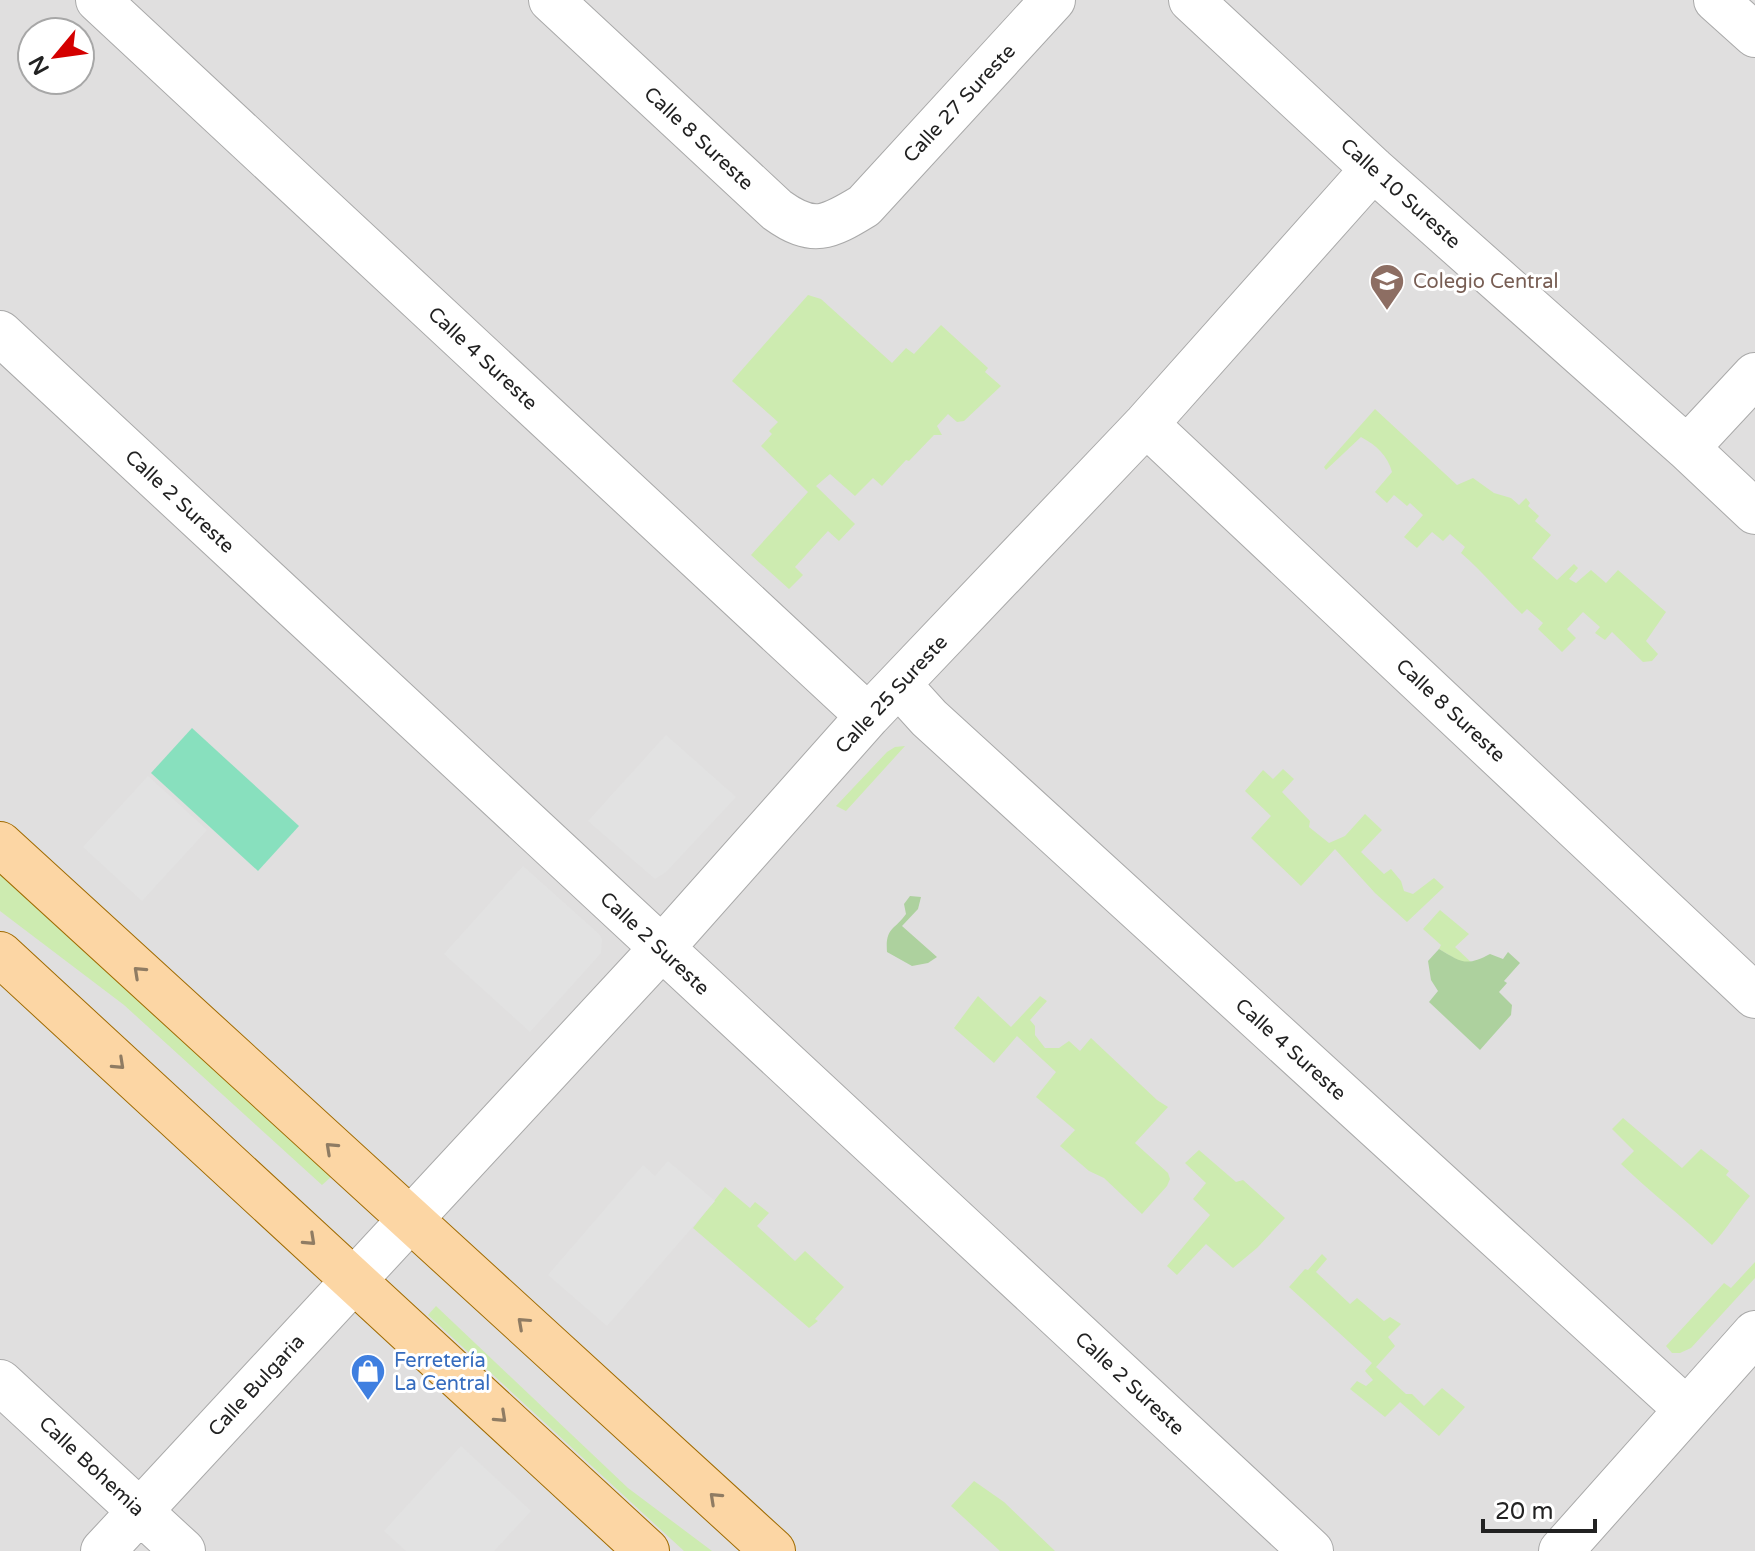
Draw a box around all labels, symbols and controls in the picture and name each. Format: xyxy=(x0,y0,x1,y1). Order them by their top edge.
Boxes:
north arrow xyxy=(16,16,96,96)
street label: Calle 27 Sureste xyxy=(899,39,1021,168)
text: N xyxy=(24,51,55,79)
street label: Calle 8 Sureste xyxy=(639,82,758,195)
street label: Calle 10 Sureste xyxy=(1335,134,1465,254)
school or university icon: Colegio Central xyxy=(1368,262,1406,312)
place label: Colegio Central xyxy=(1413,270,1558,294)
street label: Calle 4 Sureste xyxy=(423,302,542,415)
street label: Calle 2 Sureste xyxy=(120,445,239,558)
street label: Calle 25 Sureste xyxy=(831,630,953,759)
street label: Calle 8 Sureste xyxy=(1391,654,1510,767)
street label: Calle 2 Sureste xyxy=(595,887,714,1000)
one-way arrow xyxy=(134,968,149,982)
street label: Calle 4 Sureste xyxy=(1230,994,1351,1106)
one-way arrow xyxy=(110,1054,124,1069)
one-way arrow xyxy=(325,1144,340,1158)
one-way arrow xyxy=(301,1231,315,1246)
one-way arrow xyxy=(518,1318,533,1332)
street label: Calle 2 Sureste xyxy=(1070,1327,1189,1440)
street label: Calle Bulgaria xyxy=(204,1330,310,1441)
place label: Ferretería La Central xyxy=(394,1349,490,1396)
shop icon: Ferretería La Central xyxy=(349,1352,387,1402)
one-way arrow xyxy=(492,1407,506,1422)
street label: Calle Bohemia xyxy=(34,1412,149,1522)
scale bar xyxy=(1483,1483,1595,1533)
one-way arrow xyxy=(710,1493,724,1508)
text: 20 m xyxy=(1495,1497,1553,1526)

